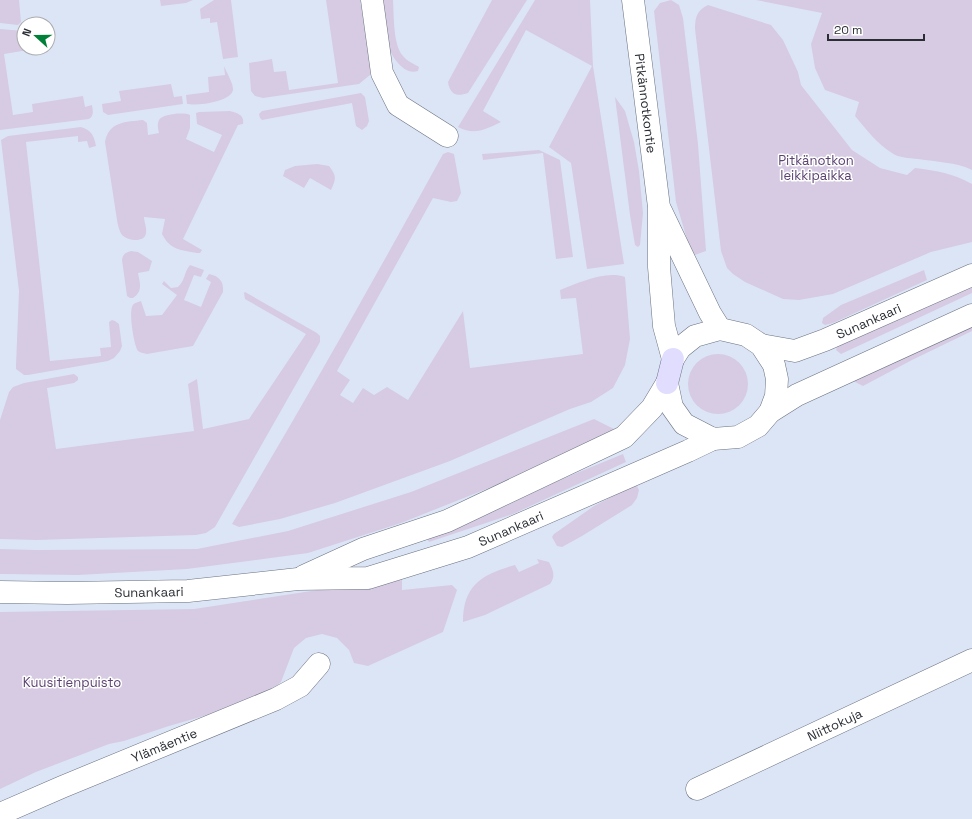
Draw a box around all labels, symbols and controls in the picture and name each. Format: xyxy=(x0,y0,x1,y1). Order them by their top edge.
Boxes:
north arrow xyxy=(16,16,56,56)
scale bar xyxy=(828,16,924,42)
text: 20 m xyxy=(834,22,862,38)
text: N xyxy=(19,26,35,38)
street label: Pitkännotkontie xyxy=(631,52,660,154)
park label: Pitkänotkon leikkipaikka xyxy=(778,152,854,184)
street label: Sunankaari xyxy=(834,299,904,343)
street label: Sunankaari xyxy=(476,507,546,550)
street label: Sunankaari xyxy=(114,583,184,601)
park label: Kuusitienpuisto xyxy=(23,674,121,691)
street label: Niittokuja xyxy=(805,704,866,745)
street label: Ylämäentie xyxy=(129,724,200,767)

